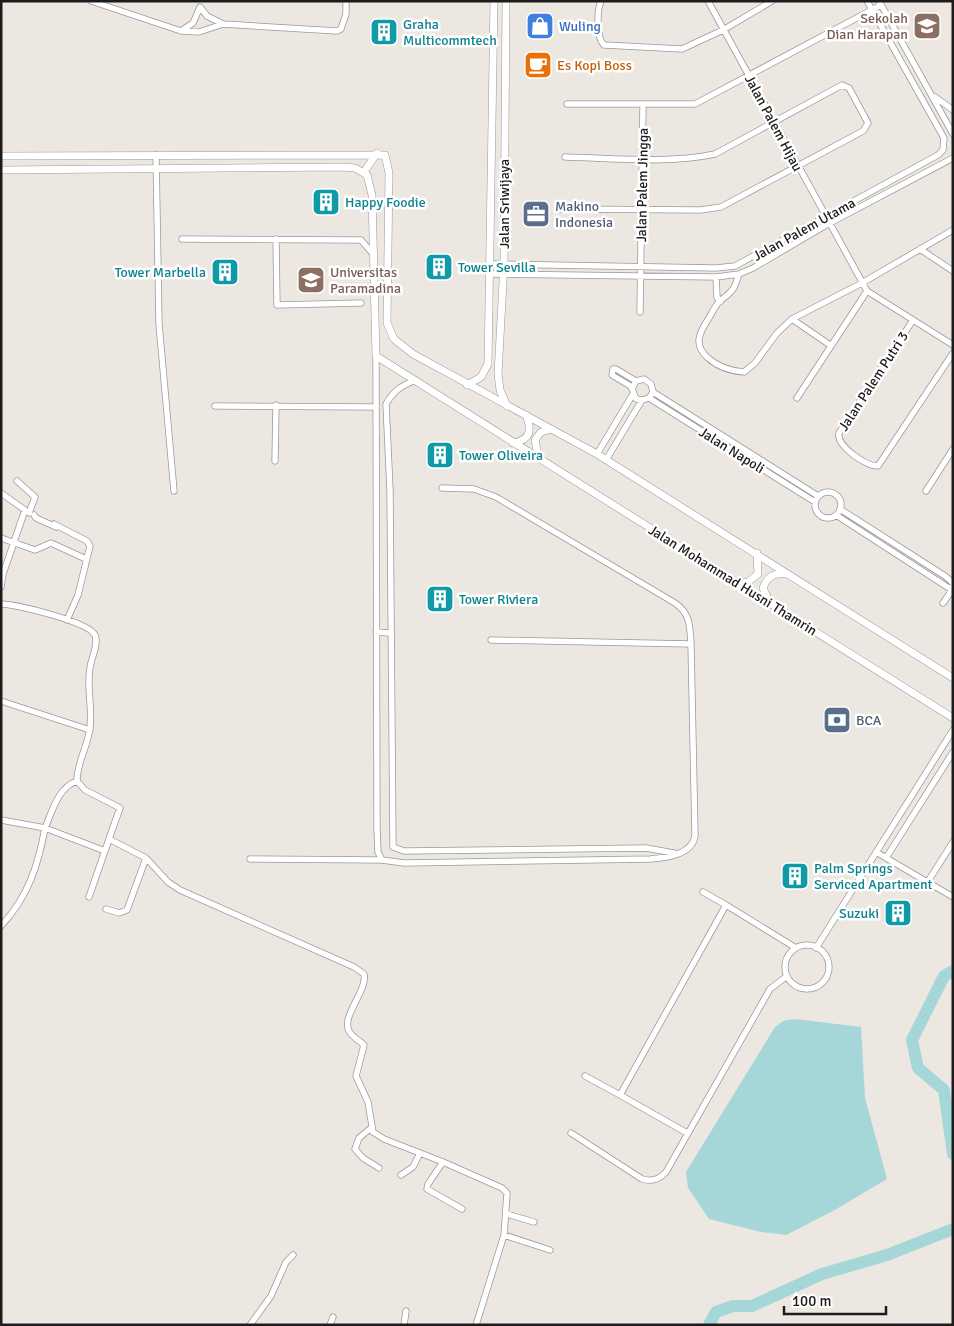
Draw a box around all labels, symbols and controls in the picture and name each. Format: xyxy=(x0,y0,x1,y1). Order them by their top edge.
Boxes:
place label: Sekolah Dian Harapan xyxy=(826,10,908,43)
shop icon: Wuling xyxy=(525,11,555,41)
school or university icon: Sekolah Dian Harapan xyxy=(912,11,942,41)
place label: Graha Multicommtech xyxy=(403,16,497,49)
building icon: Graha Multicommtech xyxy=(369,17,399,47)
place label: Wuling xyxy=(559,18,601,35)
cafe icon: Es Kopi Boss xyxy=(523,50,553,80)
place label: Es Kopi Boss xyxy=(557,57,632,74)
street label: Jalan Palem Hijau xyxy=(741,72,806,174)
street label: Jalan Palem Jingga xyxy=(633,128,652,242)
street label: Jalan Sriwijaya xyxy=(496,159,513,249)
building icon: Happy Foodie xyxy=(311,187,341,217)
place label: Happy Foodie xyxy=(345,194,426,211)
street label: Jalan Palem Utama xyxy=(750,194,858,265)
place label: Makino Indonesia xyxy=(555,198,613,231)
office icon: Makino Indonesia xyxy=(521,199,551,229)
building icon: Tower Sevilla xyxy=(424,252,454,282)
building icon: Tower Marbella xyxy=(210,257,240,287)
place label: Tower Sevilla xyxy=(458,259,536,276)
place label: Tower Marbella xyxy=(115,264,206,281)
place label: Universitas Paramadina xyxy=(330,264,401,297)
school or university icon: Universitas Paramadina xyxy=(296,265,326,295)
street label: Jalan Palem Putri 3 xyxy=(835,328,912,434)
street label: Jalan Napoli xyxy=(696,424,768,477)
building icon: Tower Oliveira xyxy=(425,440,455,470)
place label: Tower Oliveira xyxy=(459,447,543,464)
street label: Jalan Mohammad Husni Thamrin xyxy=(645,521,820,639)
building icon: Tower Riviera xyxy=(425,584,455,614)
place label: Tower Riviera xyxy=(459,591,538,608)
bank icon: BCA xyxy=(822,705,852,735)
place label: BCA xyxy=(856,712,882,729)
place label: Palm Springs Serviced Apartment xyxy=(814,860,933,893)
building icon: Palm Springs Serviced Apartment xyxy=(780,861,810,891)
building icon: Suzuki xyxy=(883,898,913,928)
place label: Suzuki xyxy=(839,905,879,922)
scale bar xyxy=(784,1284,886,1316)
text: 100 m xyxy=(792,1292,832,1310)

